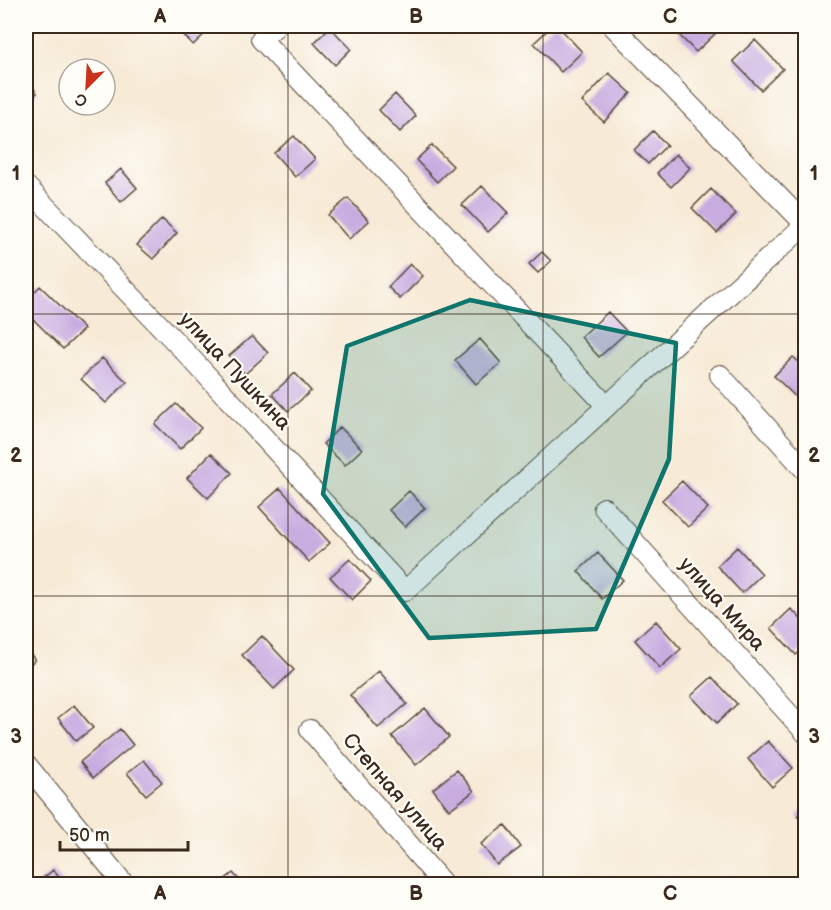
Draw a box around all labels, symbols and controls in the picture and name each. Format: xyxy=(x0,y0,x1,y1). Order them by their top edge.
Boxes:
text: A xyxy=(153,5,167,29)
text: B xyxy=(409,5,423,29)
text: C xyxy=(663,5,677,29)
north arrow xyxy=(57,57,117,117)
text: С xyxy=(73,88,90,110)
text: 1 xyxy=(12,162,20,186)
text: 1 xyxy=(810,162,818,186)
street label: улица Пушкина xyxy=(174,307,297,436)
text: 2 xyxy=(10,444,22,468)
text: 2 xyxy=(808,444,820,468)
street label: улица Мира xyxy=(673,552,771,656)
text: 3 xyxy=(10,725,22,749)
text: 3 xyxy=(808,725,820,749)
street label: Степная улица xyxy=(337,728,453,856)
scale bar xyxy=(60,814,188,852)
text: 50 m xyxy=(69,825,110,846)
text: A xyxy=(153,882,167,906)
text: B xyxy=(409,882,423,906)
text: C xyxy=(663,882,677,906)

